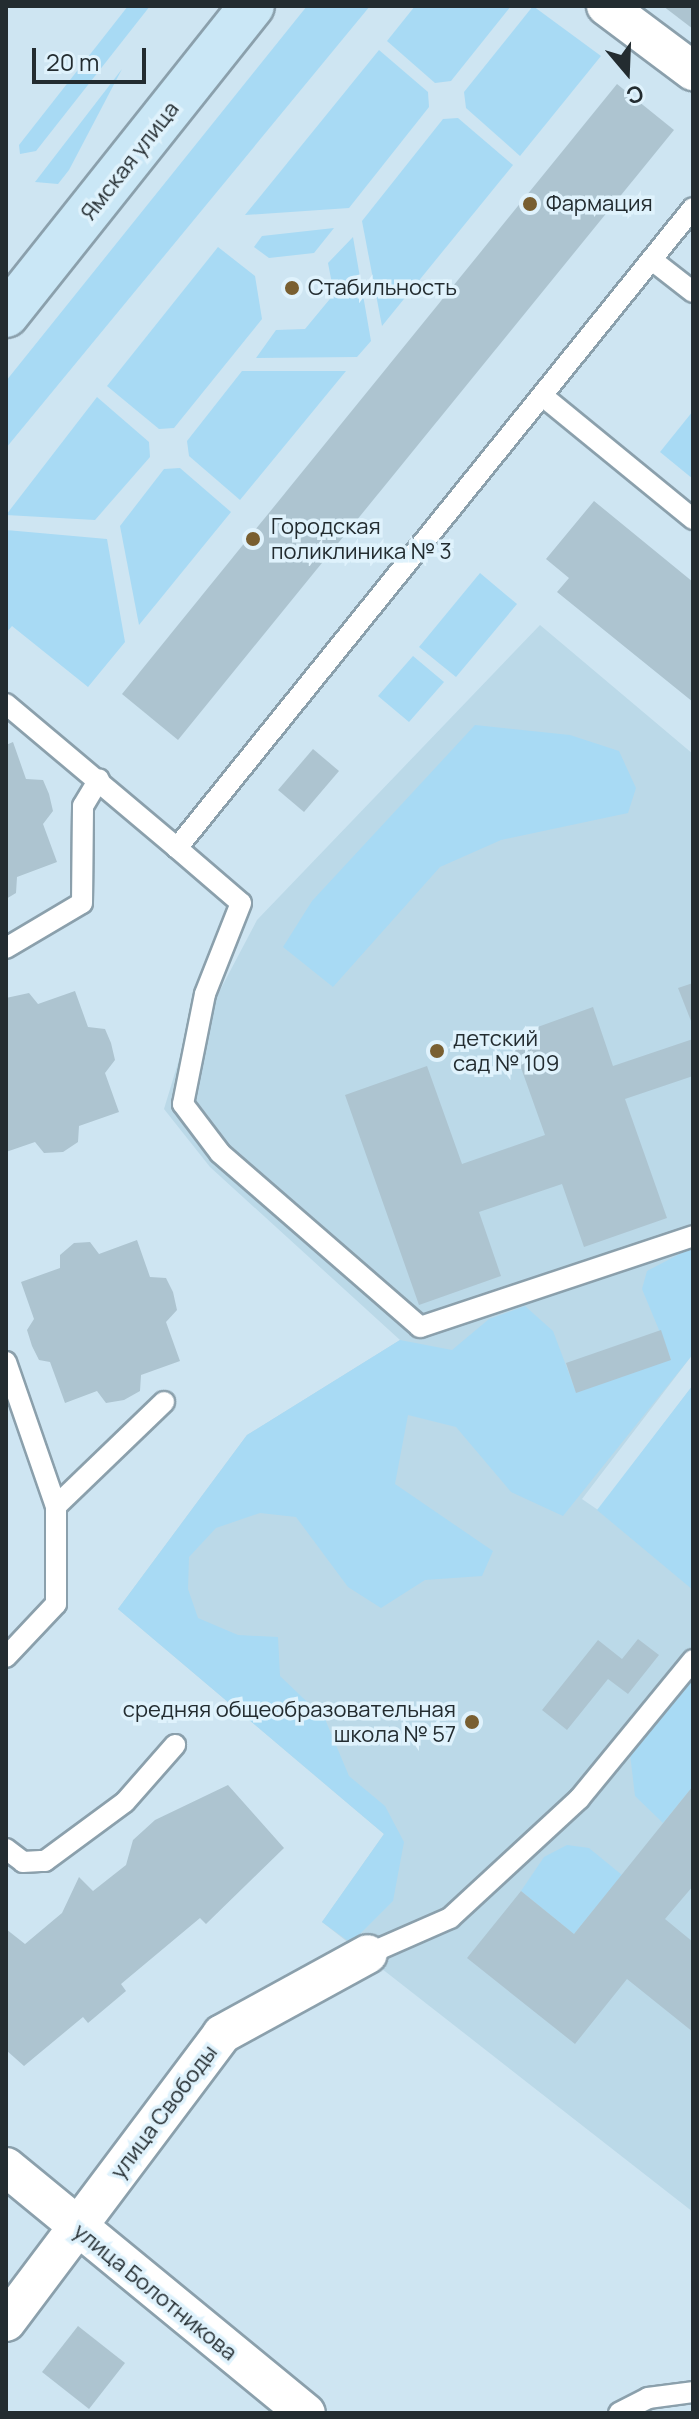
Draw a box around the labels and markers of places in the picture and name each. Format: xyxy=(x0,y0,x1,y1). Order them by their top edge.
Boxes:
place label: Фармация xyxy=(546,191,653,217)
marker: Фармация xyxy=(521,195,539,213)
place label: Стабильность xyxy=(308,275,457,301)
marker: Стабильность xyxy=(283,279,301,297)
place label: Городская поликлиника № 3 xyxy=(271,513,452,564)
marker: Городская поликлиника № 3 xyxy=(242,528,264,550)
place label: детский сад № 109 xyxy=(453,1025,559,1076)
marker: детский сад № 109 xyxy=(428,1042,446,1060)
place label: средняя общеобразовательная школа № 57 xyxy=(123,1696,456,1748)
marker: средняя общеобразовательная школа № 57 xyxy=(463,1713,481,1731)

